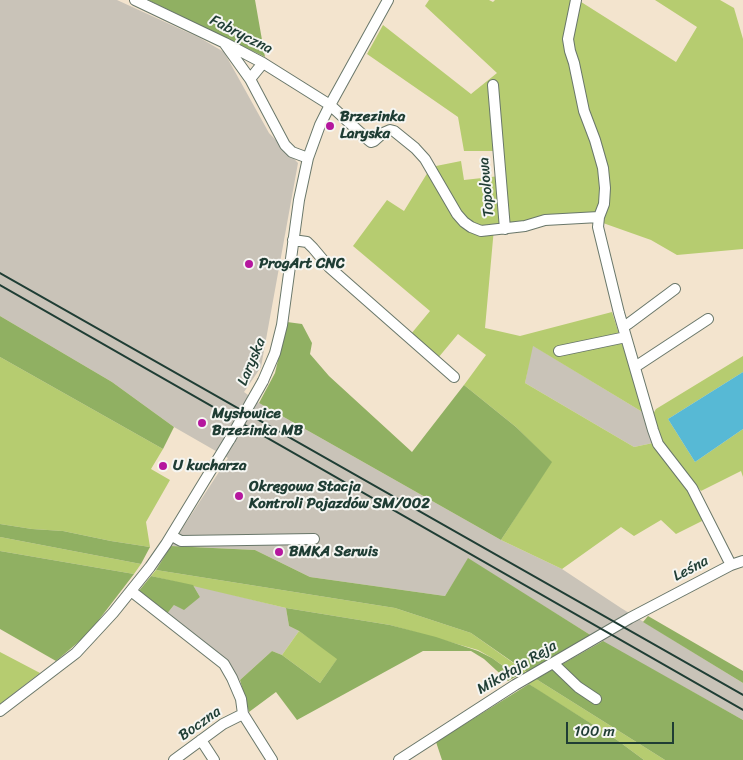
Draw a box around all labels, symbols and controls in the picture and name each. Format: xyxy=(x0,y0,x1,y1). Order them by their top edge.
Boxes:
street label: Fabryczna xyxy=(207,12,275,58)
place label: Brzezinka Laryska xyxy=(340,108,405,143)
marker: Brzezinka Laryska xyxy=(324,120,336,132)
street label: Topolowa xyxy=(475,156,499,218)
place label: ProgArt CNC xyxy=(259,255,345,273)
marker: ProgArt CNC xyxy=(243,258,255,270)
street label: Laryska xyxy=(234,335,270,389)
place label: Mysłowice Brzezinka MB xyxy=(212,405,303,440)
marker: Mysłowice Brzezinka MB xyxy=(196,417,208,429)
place label: U kucharza xyxy=(173,457,247,475)
marker: U kucharza xyxy=(157,460,169,472)
place label: Okręgowa Stacja Kontroli Pojazdów SM/002 xyxy=(249,478,430,513)
marker: Okręgowa Stacja Kontroli Pojazdów SM/002 xyxy=(233,490,245,502)
place label: BMKA Serwis xyxy=(289,543,378,561)
marker: BMKA Serwis xyxy=(273,546,285,558)
street label: Leśna xyxy=(670,552,712,586)
street label: Mikołaja Reja xyxy=(474,637,560,699)
street label: Boczna xyxy=(175,703,225,745)
scale bar xyxy=(568,712,676,744)
text: 100 m xyxy=(574,718,615,744)

